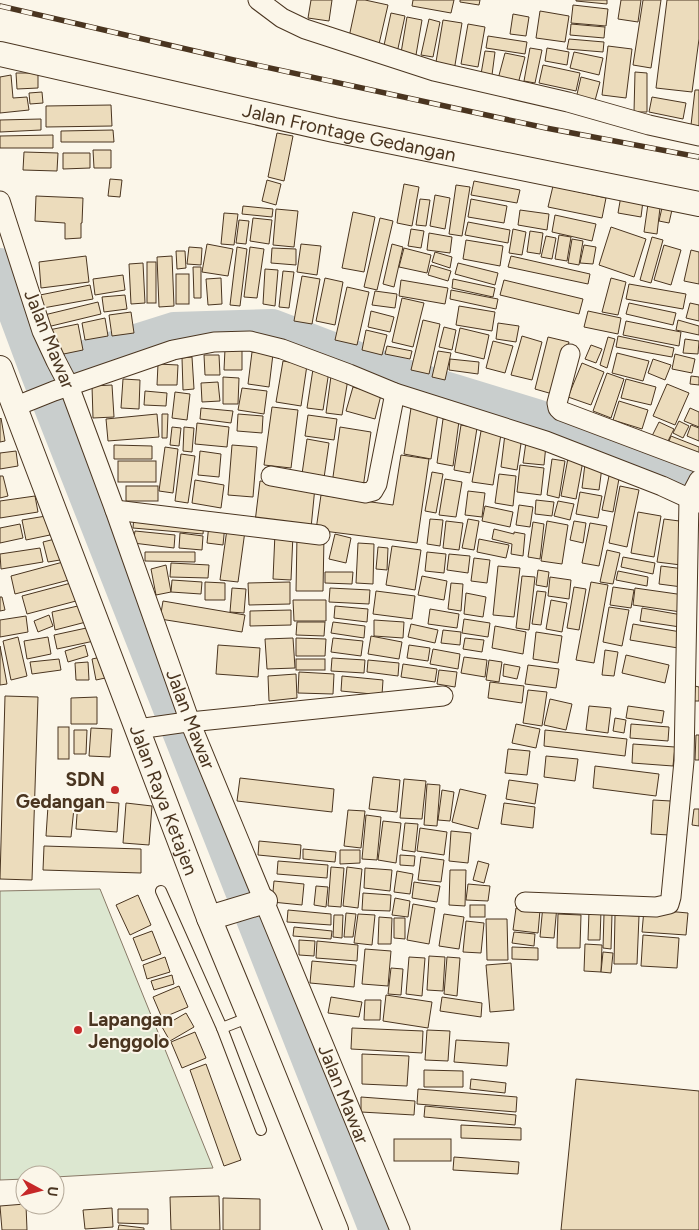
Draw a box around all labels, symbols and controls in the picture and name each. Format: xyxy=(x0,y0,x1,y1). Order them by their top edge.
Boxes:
street label: Jalan Frontage Gedangan xyxy=(240,99,458,166)
street label: Jalan Mawar xyxy=(19,286,80,393)
street label: Jalan Mawar xyxy=(161,666,220,773)
street label: Jalan Raya Ketajen xyxy=(125,722,203,879)
place label: SDN Gedangan xyxy=(16,768,105,813)
marker: SDN Gedangan xyxy=(109,784,121,796)
place label: Lapangan Jenggolo xyxy=(88,1008,173,1053)
marker: Lapangan Jenggolo xyxy=(72,1024,84,1036)
street label: Jalan Mawar xyxy=(313,1041,374,1148)
north arrow xyxy=(15,1165,65,1215)
text: U xyxy=(43,1186,61,1197)

